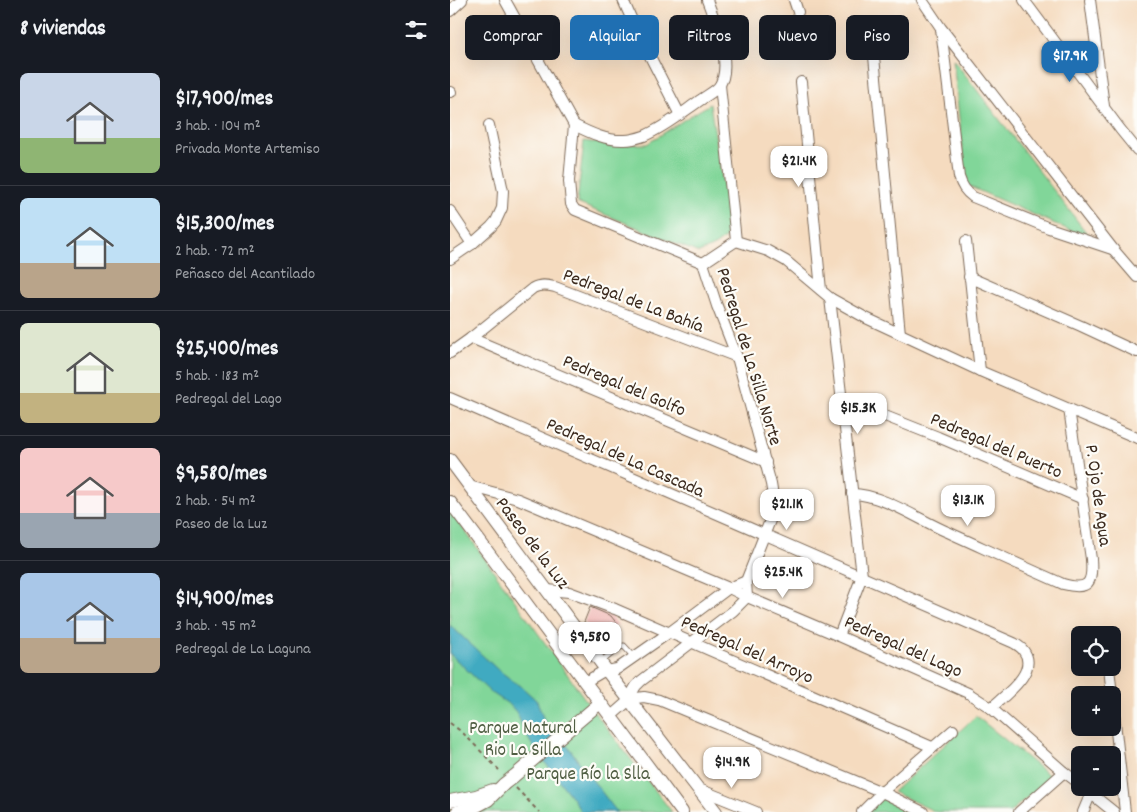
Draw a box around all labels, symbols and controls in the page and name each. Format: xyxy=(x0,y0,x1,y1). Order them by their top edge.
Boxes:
text: 8 viviendas xyxy=(20,15,106,45)
chip: Comprar xyxy=(465,15,560,60)
chip: Alquilar xyxy=(570,15,659,60)
chip: Filtros xyxy=(669,15,749,60)
chip: Nuevo xyxy=(759,15,836,60)
chip: Piso xyxy=(846,15,909,60)
icon: filters xyxy=(402,16,430,44)
pin: $17.9K xyxy=(1029,41,1111,83)
text: $17.9K xyxy=(1052,45,1088,68)
text: $17,900/mes xyxy=(175,85,273,115)
icon: home xyxy=(60,93,120,153)
text: 3 hab. · 104 m² xyxy=(175,115,261,138)
text: Privada Monte Artemiso xyxy=(175,138,320,161)
pin: $21.4K xyxy=(758,146,840,188)
text: $21.4K xyxy=(781,150,817,173)
text: $15,300/mes xyxy=(175,210,275,240)
icon: home xyxy=(60,218,120,278)
text: 2 hab. · 72 m² xyxy=(175,240,255,263)
text: Peñasco del Acantilado xyxy=(175,263,315,286)
street label: Pedregal de La Bahía xyxy=(558,263,708,342)
street label: Pedregal de La Silla Norte xyxy=(708,265,788,449)
text: $25,400/mes xyxy=(175,335,279,365)
icon: home xyxy=(60,343,120,403)
street label: Pedregal del Golfo xyxy=(558,349,689,425)
text: 5 hab. · 183 m² xyxy=(175,365,259,388)
text: Pedregal del Lago xyxy=(175,388,282,411)
pin: $15.3K xyxy=(817,392,899,435)
text: $15.3K xyxy=(840,397,876,420)
street label: Pedregal del Puerto xyxy=(925,407,1066,487)
street label: Pedregal de La Cascada xyxy=(541,412,709,507)
street label: P. Ojo de Agua xyxy=(1076,443,1117,549)
text: $9,580/mes xyxy=(175,460,267,490)
icon: home xyxy=(60,468,120,528)
pin: $13.1K xyxy=(927,484,1009,527)
pin: $21.1K xyxy=(746,488,828,531)
text: $13.1K xyxy=(952,489,984,512)
text: 2 hab. · 54 m² xyxy=(175,490,256,513)
street label: Paseo de la Luz xyxy=(488,492,575,596)
text: $21.1K xyxy=(771,493,803,516)
text: Paseo de la Luz xyxy=(175,513,267,536)
pin: $25.4K xyxy=(742,556,824,599)
text: $25.4K xyxy=(763,561,803,584)
text: $14,900/mes xyxy=(175,585,274,615)
icon: home xyxy=(60,593,120,653)
street label: Pedregal del Arroyo xyxy=(676,610,817,693)
street label: Pedregal del Lago xyxy=(839,610,966,686)
text: 3 hab. · 95 m² xyxy=(175,615,256,638)
pin: $9,580 xyxy=(549,622,631,664)
text: $9,580 xyxy=(569,626,611,649)
map controls xyxy=(1071,626,1121,796)
button: locate xyxy=(1071,626,1121,676)
text: Pedregal de La Laguna xyxy=(175,638,311,661)
button: + xyxy=(1071,686,1121,736)
park label: Parque Natural Rio La Silla xyxy=(469,716,577,765)
pin: $14.9K xyxy=(691,746,773,789)
button: − xyxy=(1071,746,1121,796)
text: $14.9K xyxy=(714,751,750,774)
park label: Parque Río la Slla xyxy=(526,762,651,789)

